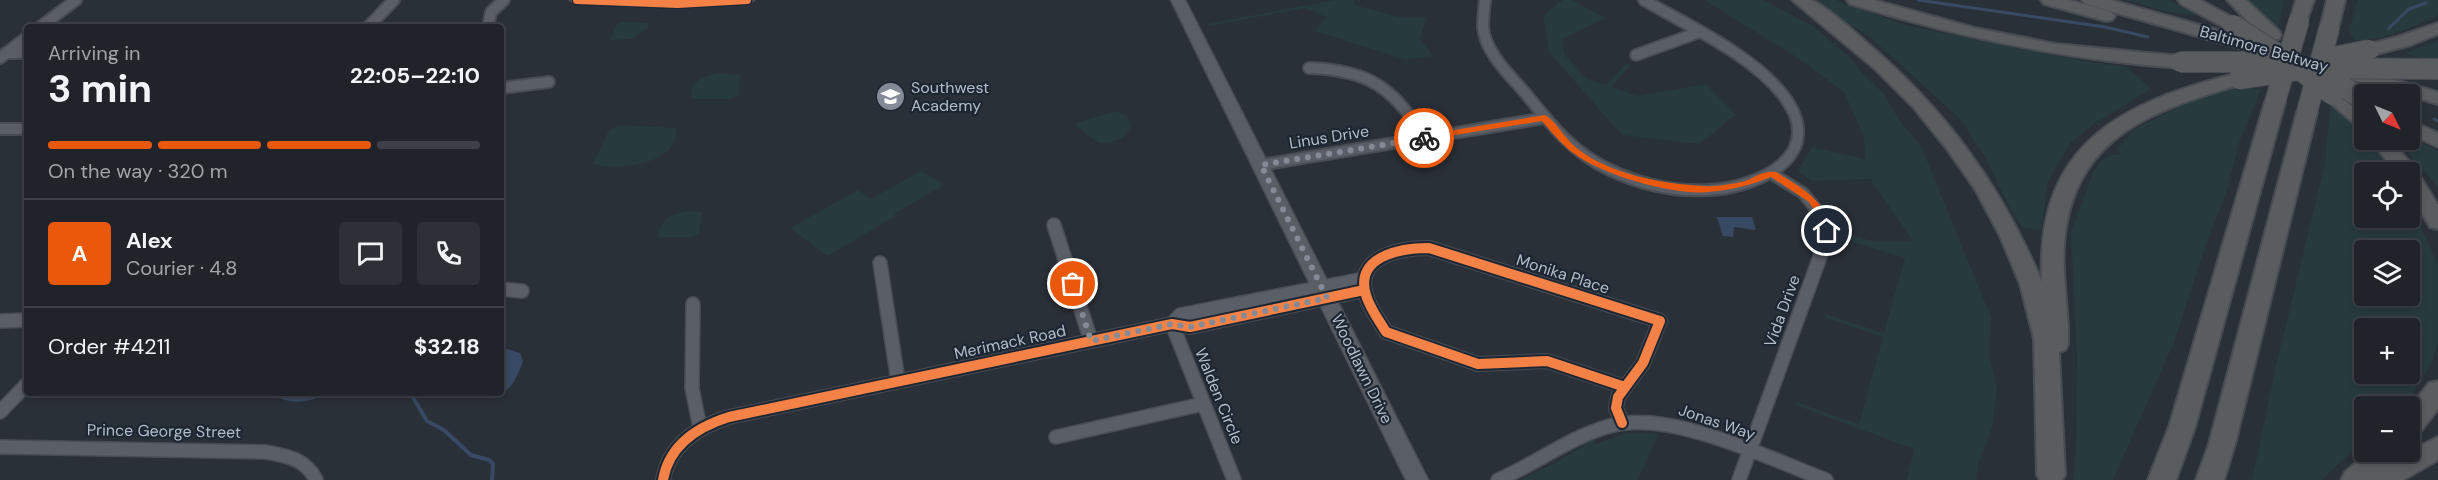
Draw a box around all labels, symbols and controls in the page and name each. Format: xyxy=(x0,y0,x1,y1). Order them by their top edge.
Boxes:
street label: Baltimore Beltway xyxy=(2197,21,2331,77)
text: Arriving in xyxy=(48,40,140,66)
text: 22:05–22:10 xyxy=(350,61,480,90)
text: 3 min xyxy=(48,63,152,114)
place label: Southwest Academy xyxy=(911,77,989,116)
school or university icon: Southwest Academy xyxy=(874,80,906,112)
north arrow xyxy=(2354,84,2420,150)
map controls xyxy=(2354,84,2420,462)
courier xyxy=(1394,108,1454,168)
street label: Linus Drive xyxy=(1287,120,1371,154)
icon: bike xyxy=(1408,122,1441,155)
text: On the way · 320 m xyxy=(48,158,227,184)
button: locate xyxy=(2354,162,2420,228)
pin xyxy=(1801,205,1852,256)
icon: home xyxy=(1810,214,1843,247)
button: chat xyxy=(339,222,402,285)
button: phone xyxy=(417,222,480,285)
text: Alex xyxy=(126,226,173,255)
text: A xyxy=(72,239,87,268)
button: layers xyxy=(2354,240,2420,306)
street label: Monika Place xyxy=(1514,249,1612,299)
text: Courier · 4.8 xyxy=(126,255,237,281)
pin xyxy=(1047,258,1098,309)
icon: bag xyxy=(1056,267,1089,300)
street label: Vida Drive xyxy=(1759,272,1805,350)
street label: Woodlawn Drive xyxy=(1326,311,1398,427)
button: + xyxy=(2354,318,2420,384)
street label: Merimack Road xyxy=(952,320,1068,364)
text: Order #4211 xyxy=(48,332,170,361)
text: $32.18 xyxy=(414,332,480,361)
street label: Walden Circle xyxy=(1190,345,1248,447)
button: − xyxy=(2354,396,2420,462)
street label: Jonas Way xyxy=(1676,399,1758,445)
street label: Prince George Street xyxy=(87,419,241,443)

